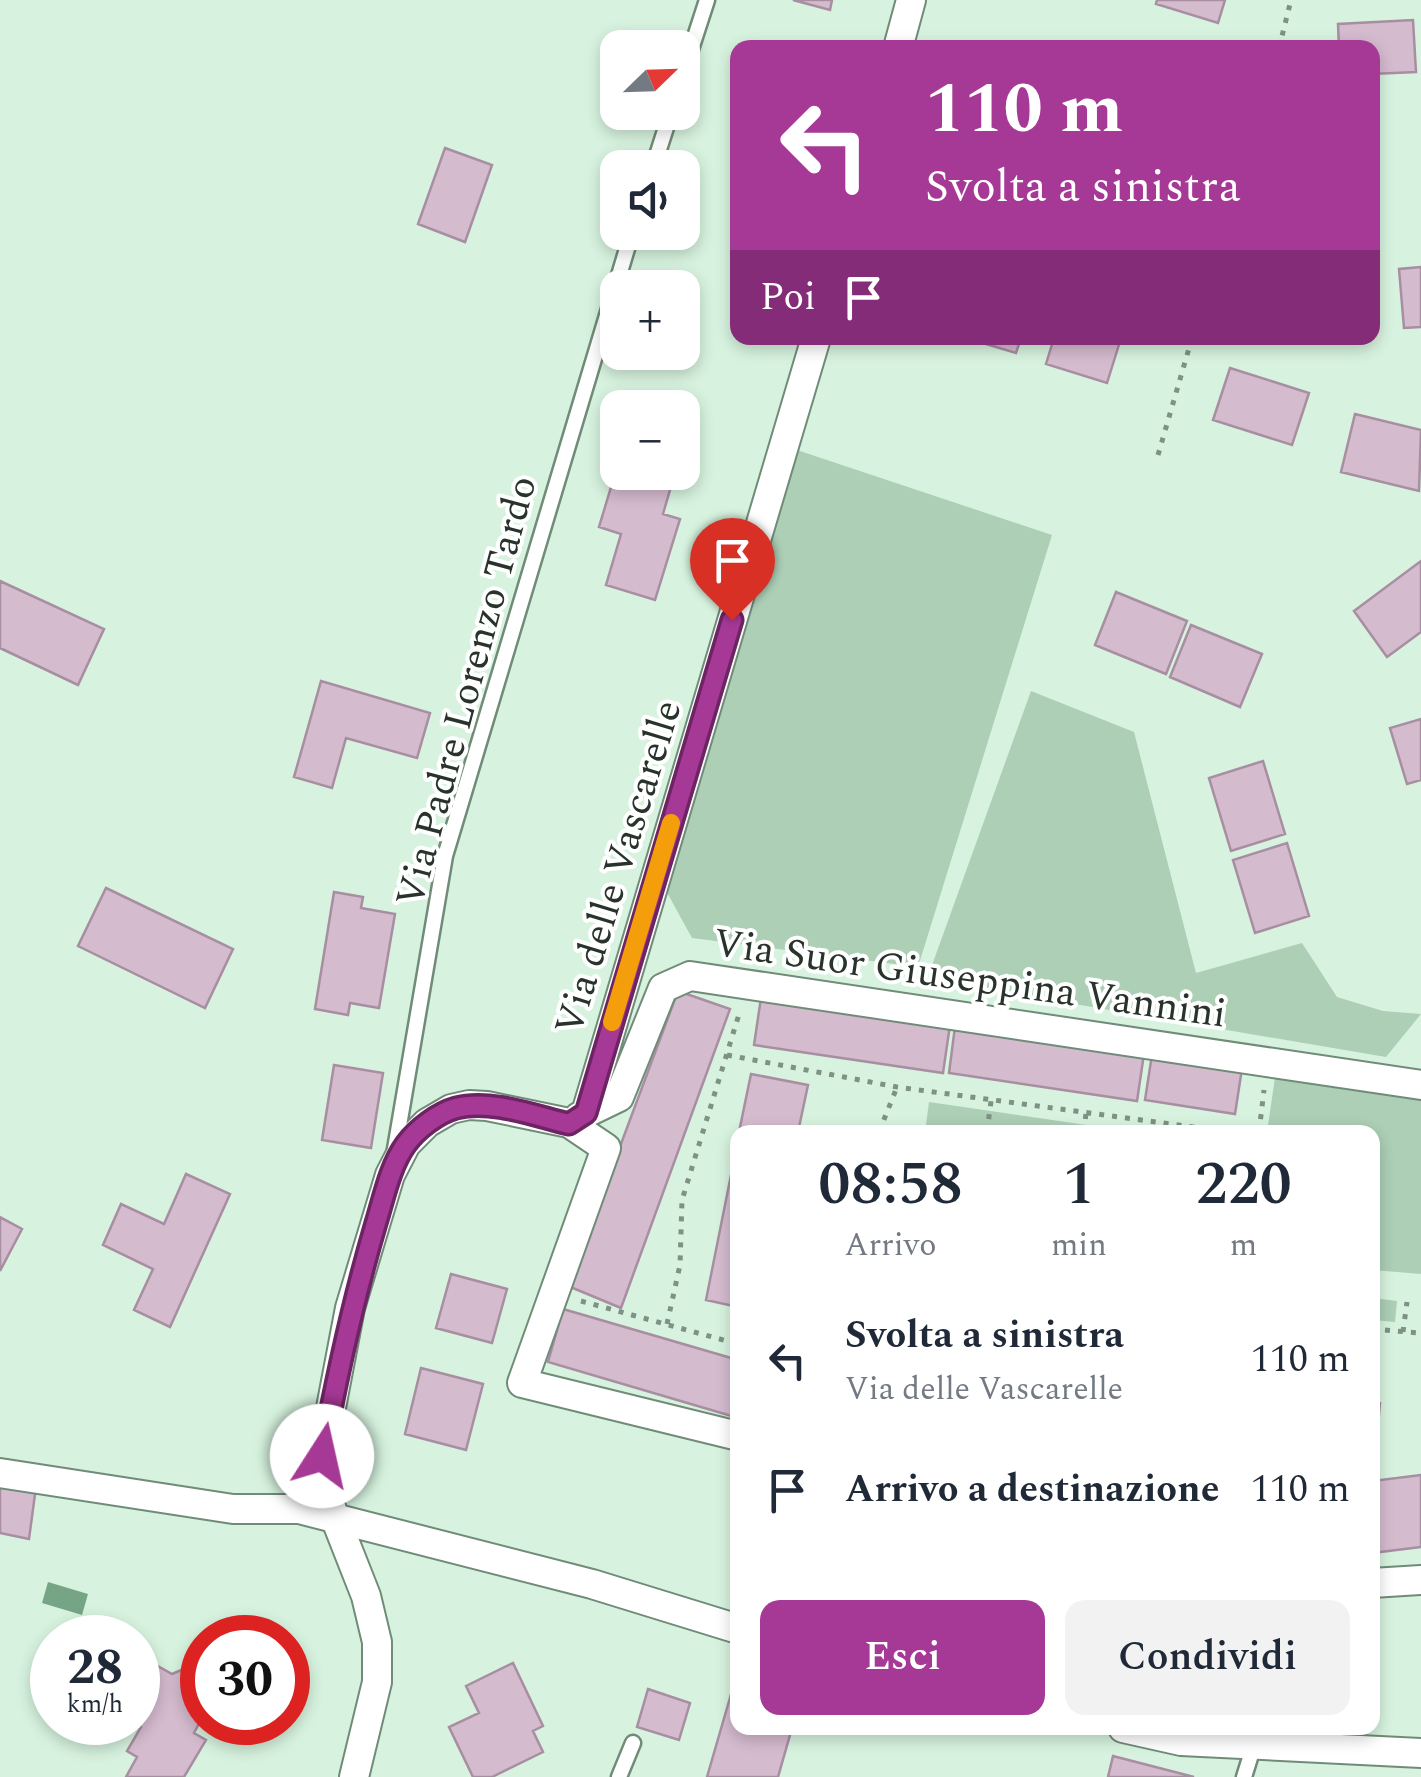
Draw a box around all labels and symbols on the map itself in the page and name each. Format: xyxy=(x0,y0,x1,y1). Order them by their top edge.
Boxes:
north arrow xyxy=(600,30,700,130)
street label: Via Padre Lorenzo Tardo xyxy=(380,469,554,914)
pin xyxy=(690,518,775,621)
street label: Via delle Vascarelle xyxy=(539,693,699,1043)
street label: Via Suor Giuseppina Vannini xyxy=(709,913,1230,1046)
position arrow xyxy=(270,1404,374,1508)
speed limit sign: 30 xyxy=(180,1615,310,1745)

